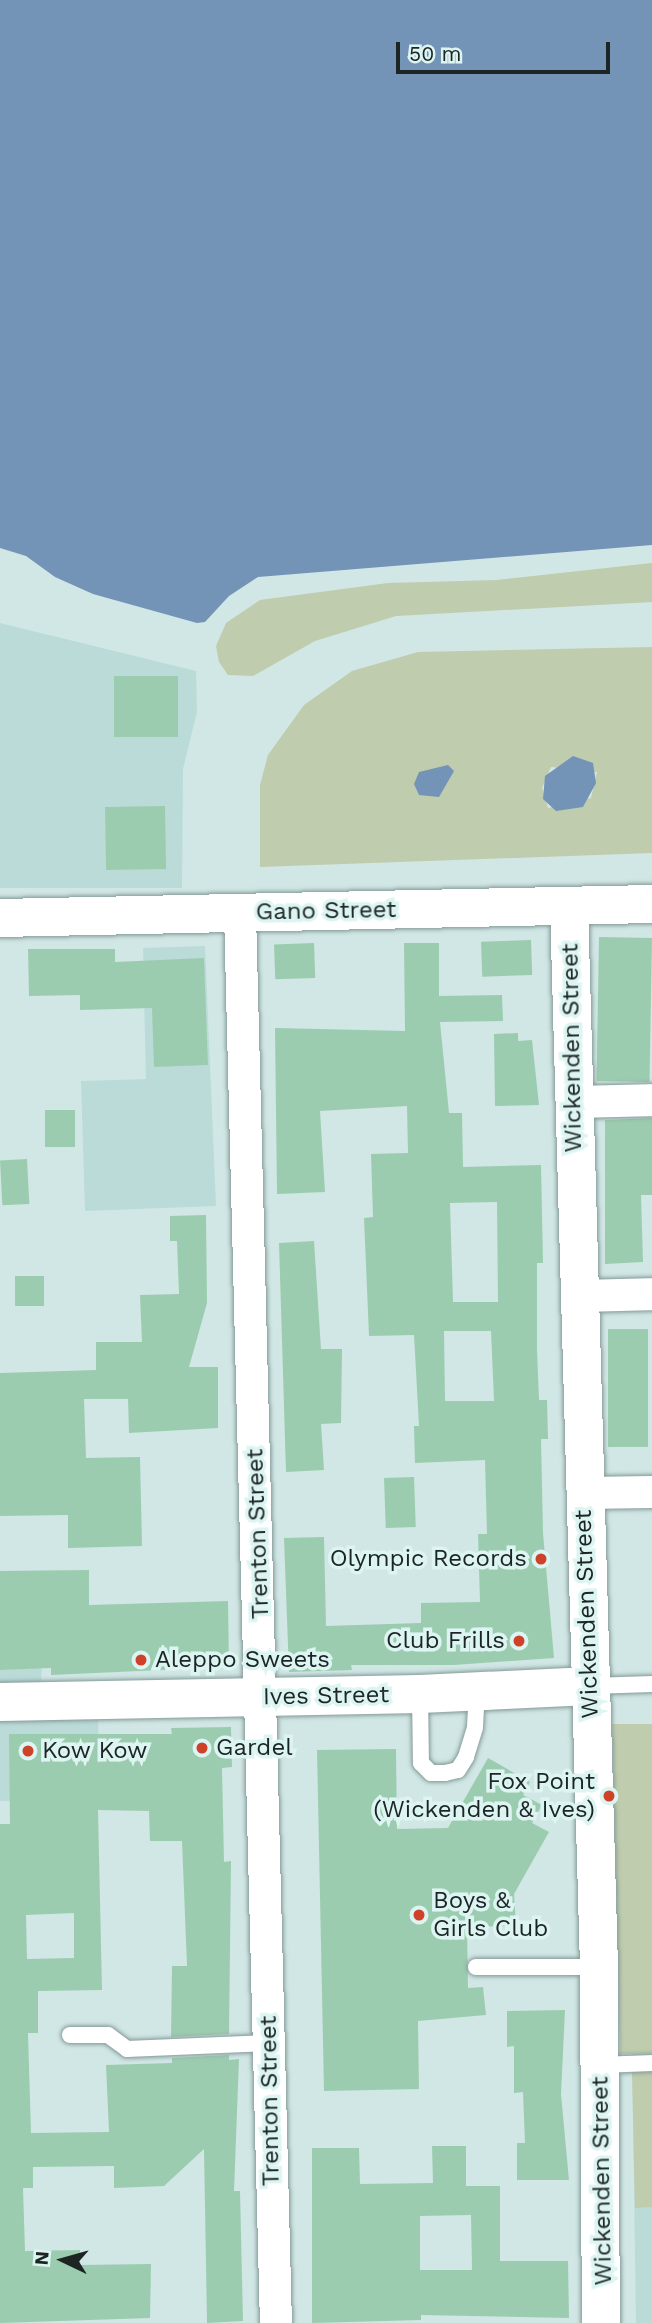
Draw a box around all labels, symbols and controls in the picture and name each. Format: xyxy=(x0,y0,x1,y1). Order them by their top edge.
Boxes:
scale bar xyxy=(400,28,614,72)
text: 50 m xyxy=(409,41,461,66)
street label: Gano Street xyxy=(255,895,397,927)
street label: Wickenden Street xyxy=(556,943,588,1153)
street label: Trenton Street xyxy=(241,1448,275,1620)
street label: Wickenden Street xyxy=(569,1509,605,1719)
place label: Olympic Records xyxy=(330,1545,527,1573)
marker: Olympic Records xyxy=(533,1551,549,1567)
place label: Club Frills xyxy=(386,1627,505,1655)
marker: Club Frills xyxy=(511,1633,527,1649)
place label: Aleppo Sweets xyxy=(155,1646,330,1674)
marker: Aleppo Sweets xyxy=(133,1652,149,1668)
street label: Ives Street xyxy=(263,1680,389,1712)
place label: Gardel xyxy=(216,1734,293,1762)
place label: Kow Kow xyxy=(42,1737,148,1765)
marker: Gardel xyxy=(194,1740,210,1756)
marker: Kow Kow xyxy=(20,1743,36,1759)
place label: Fox Point (Wickenden & Ives) xyxy=(373,1768,595,1824)
marker: Fox Point (Wickenden & Ives) xyxy=(601,1788,617,1804)
place label: Boys & Girls Club xyxy=(433,1887,548,1943)
marker: Boys & Girls Club xyxy=(411,1907,427,1923)
street label: Trenton Street xyxy=(254,2016,286,2186)
street label: Wickenden Street xyxy=(586,2076,618,2286)
north arrow xyxy=(28,2225,98,2295)
text: N xyxy=(30,2250,54,2266)

